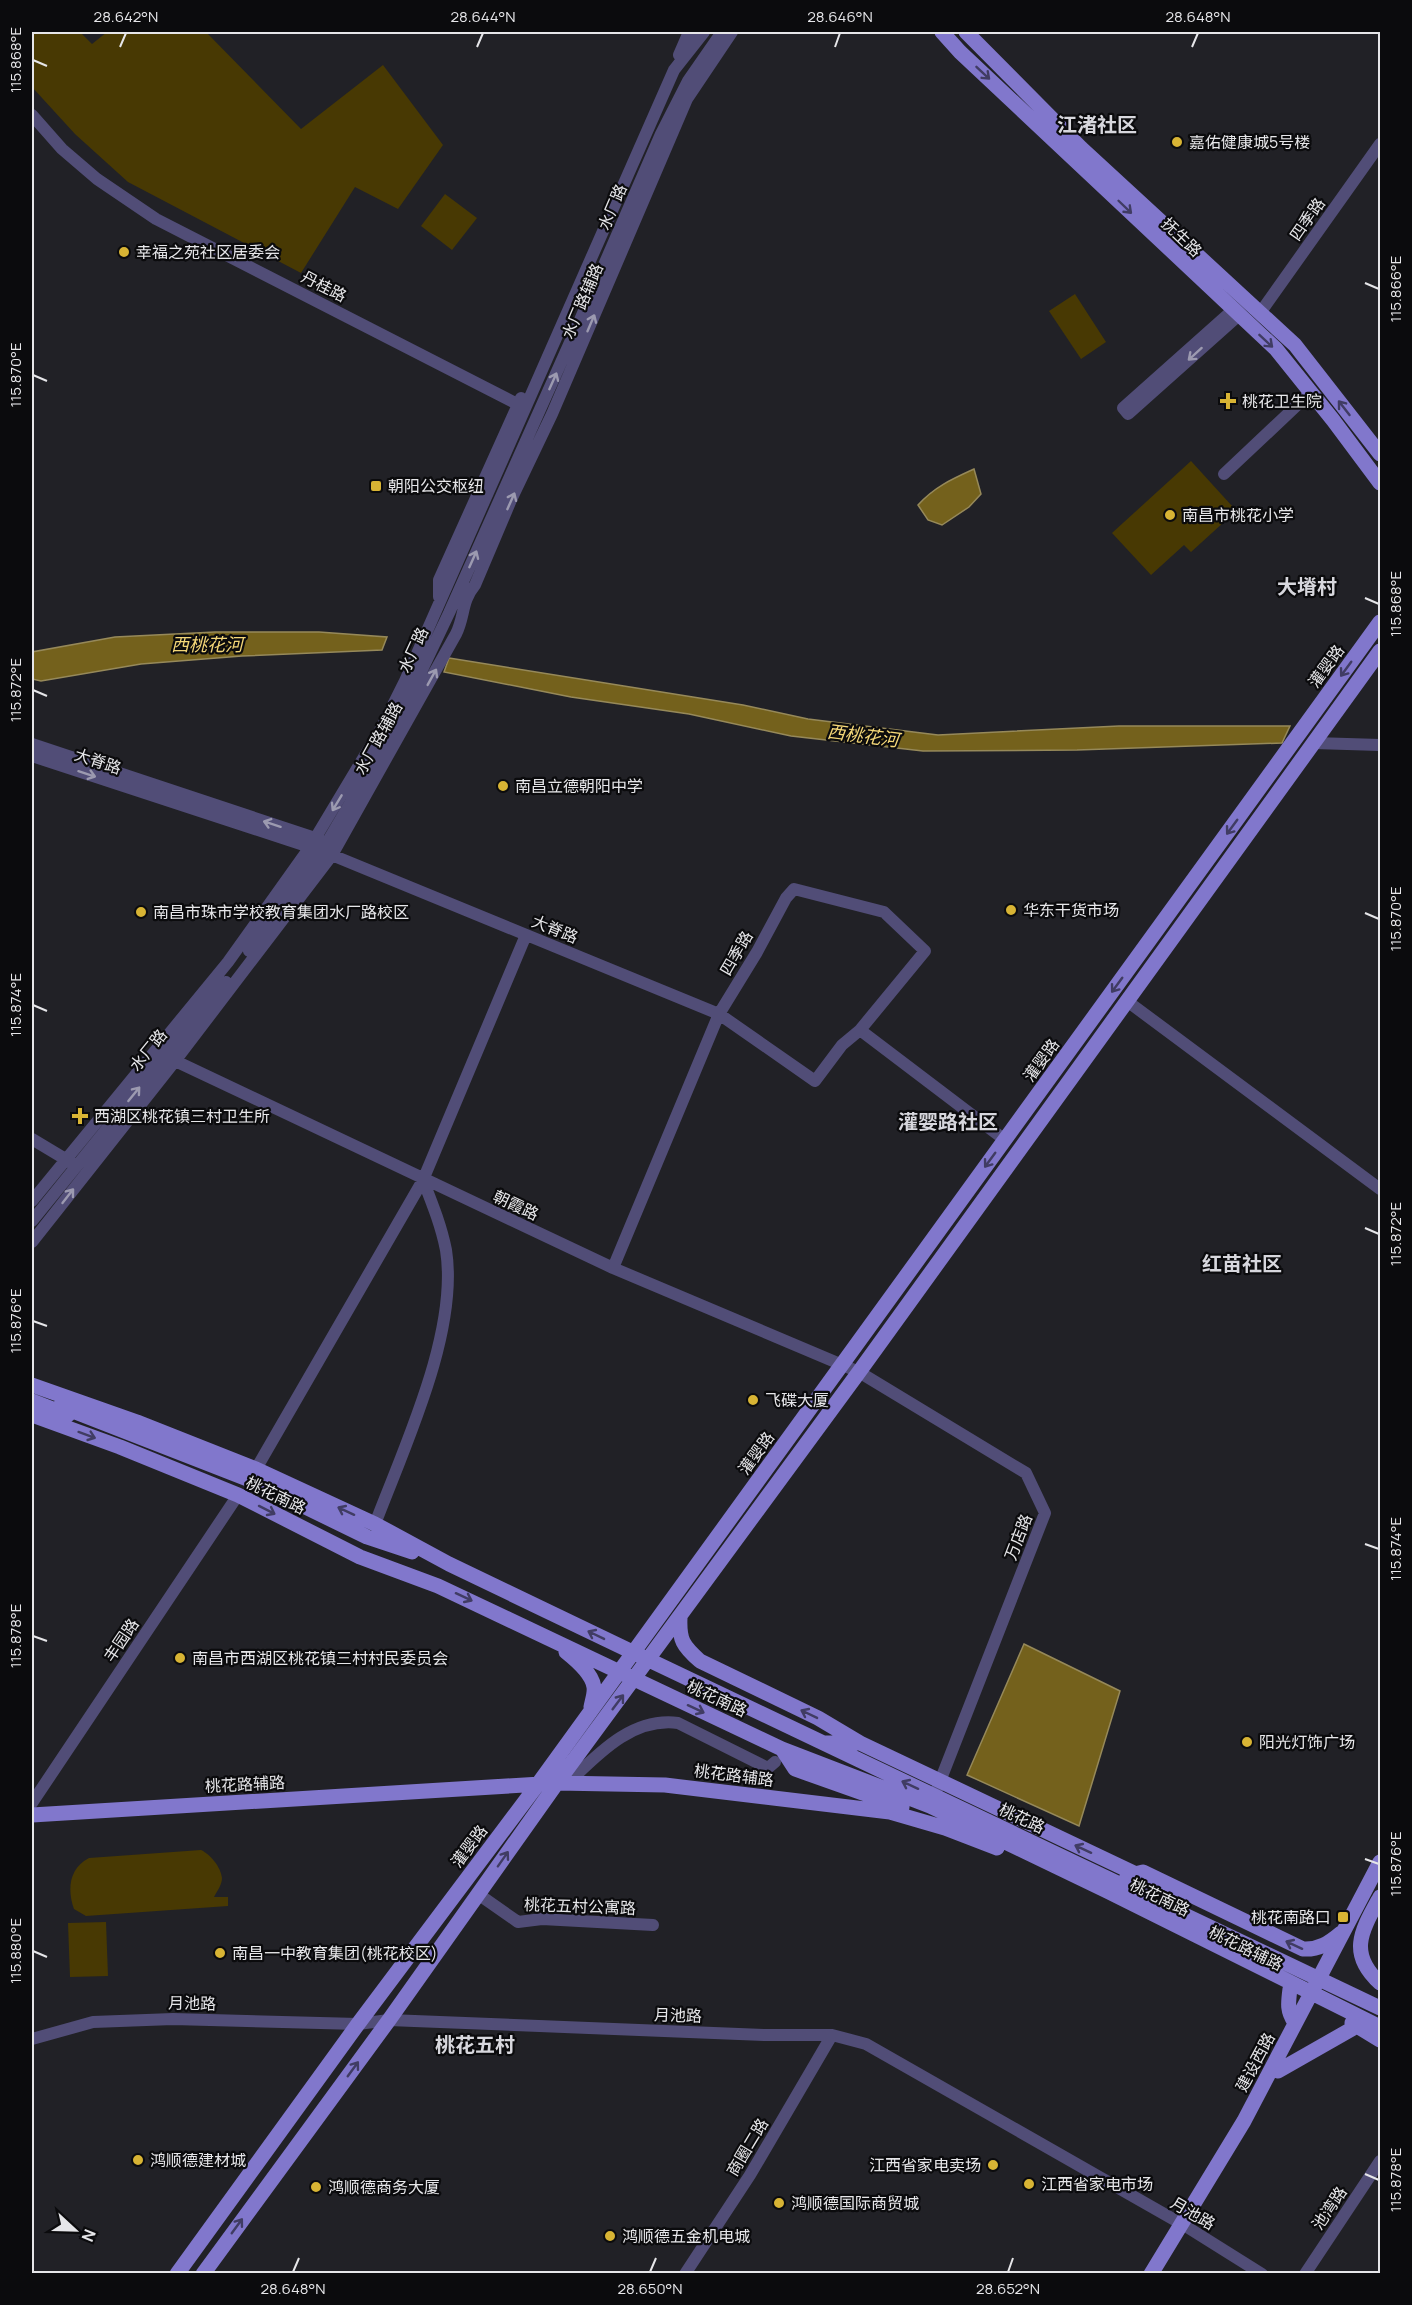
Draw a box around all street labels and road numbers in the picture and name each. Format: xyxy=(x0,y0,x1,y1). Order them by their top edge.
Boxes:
street label: 水厂路 xyxy=(592,181,632,233)
street label: 四季路 xyxy=(1284,193,1330,245)
street label: 抚生路 xyxy=(1157,212,1207,262)
street label: 水厂路辅路 xyxy=(556,260,608,342)
street label: 丹桂路 xyxy=(298,265,350,307)
street label: 水厂路 xyxy=(393,624,433,676)
street label: 灌婴路 xyxy=(1303,640,1349,692)
street label: 水厂路辅路 xyxy=(349,698,407,778)
street label: 大脊路 xyxy=(72,743,124,779)
street label: 大脊路 xyxy=(529,910,581,948)
street label: 四季路 xyxy=(714,927,758,979)
street label: 水厂路 xyxy=(124,1024,172,1076)
street label: 灌婴路 xyxy=(1018,1034,1064,1086)
street label: 朝霞路 xyxy=(490,1185,542,1225)
street label: 灌婴路 xyxy=(733,1427,779,1479)
street label: 桃花南路 xyxy=(242,1471,310,1519)
street label: 万店路 xyxy=(999,1511,1037,1563)
street label: 丰园路 xyxy=(98,1614,144,1666)
street label: 桃花南路 xyxy=(683,1675,751,1721)
street label: 桃花路辅路 xyxy=(693,1759,775,1791)
street label: 桃花路辅路 xyxy=(204,1771,286,1797)
street label: 桃花路 xyxy=(996,1798,1048,1838)
street label: 灌婴路 xyxy=(446,1820,492,1872)
street label: 桃花南路 xyxy=(1126,1873,1194,1921)
street label: 桃花五村公寓路 xyxy=(524,1893,636,1919)
street label: 桃花路辅路 xyxy=(1205,1921,1287,1975)
street label: 月池路 xyxy=(168,1992,216,2014)
street label: 月池路 xyxy=(654,2003,702,2027)
street label: 建设西路 xyxy=(1230,2029,1280,2095)
street label: 商圈二路 xyxy=(721,2114,773,2180)
street label: 池湾路 xyxy=(1306,2182,1352,2234)
street label: 月池路 xyxy=(1167,2191,1219,2235)

